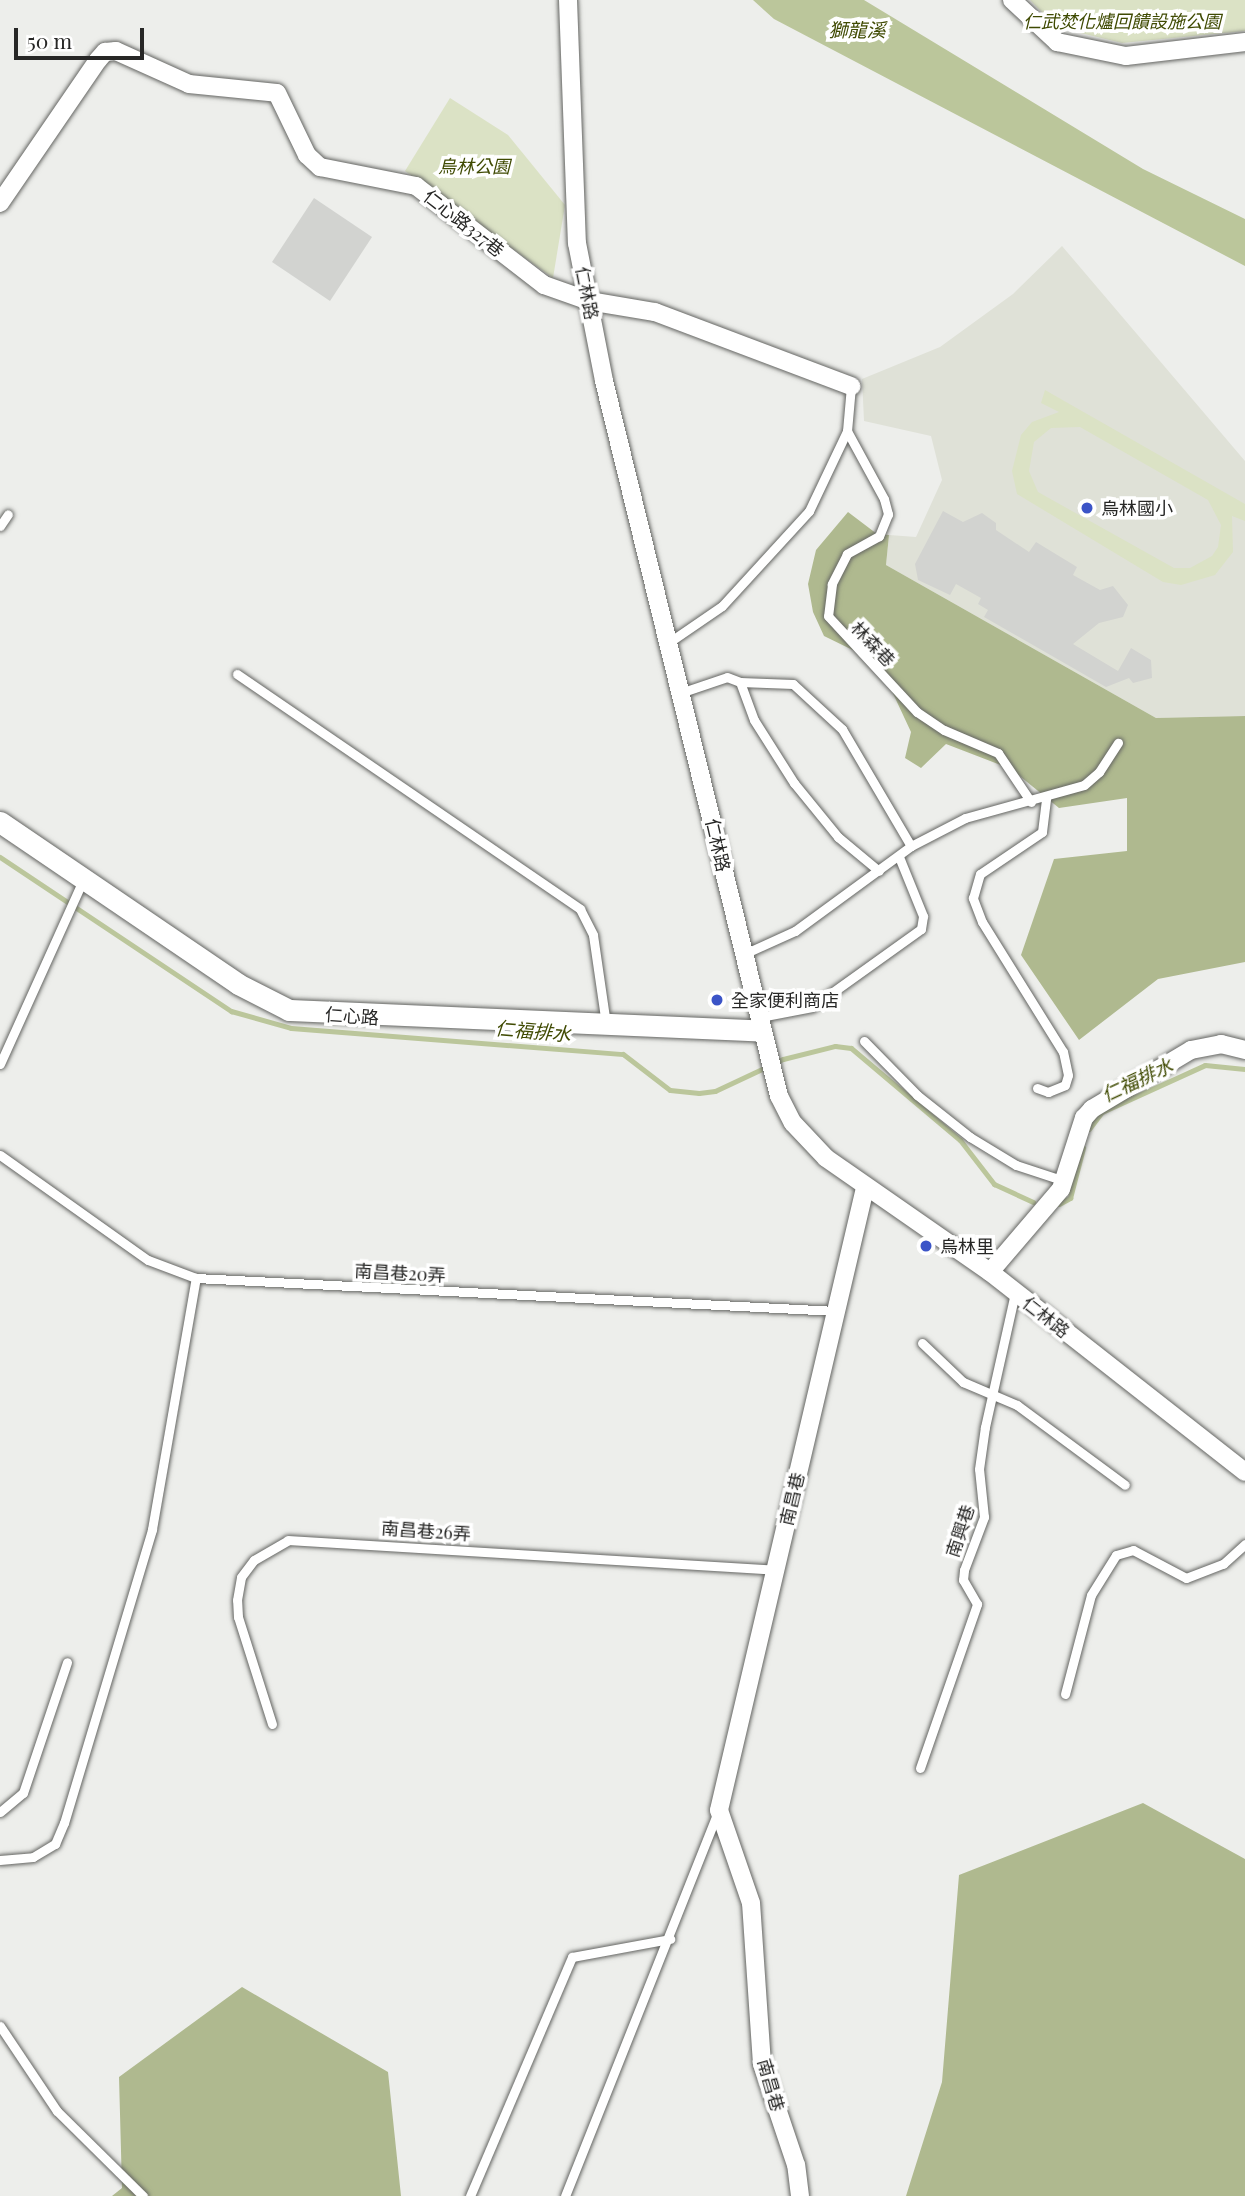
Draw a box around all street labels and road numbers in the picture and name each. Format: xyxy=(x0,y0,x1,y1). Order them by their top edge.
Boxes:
street label: 仁心路327巷 xyxy=(420,185,508,261)
street label: 仁林路 xyxy=(571,264,603,322)
street label: 林森巷 xyxy=(846,617,900,671)
street label: 仁林路 xyxy=(701,816,735,874)
street label: 仁心路 xyxy=(324,1003,380,1029)
street label: 南昌巷20弄 xyxy=(354,1260,446,1286)
street label: 仁林路 xyxy=(1018,1292,1074,1342)
street label: 南昌巷 xyxy=(775,1470,809,1528)
street label: 南興巷 xyxy=(941,1502,979,1560)
street label: 南昌巷26弄 xyxy=(380,1517,472,1545)
street label: 南昌巷 xyxy=(753,2056,789,2114)

